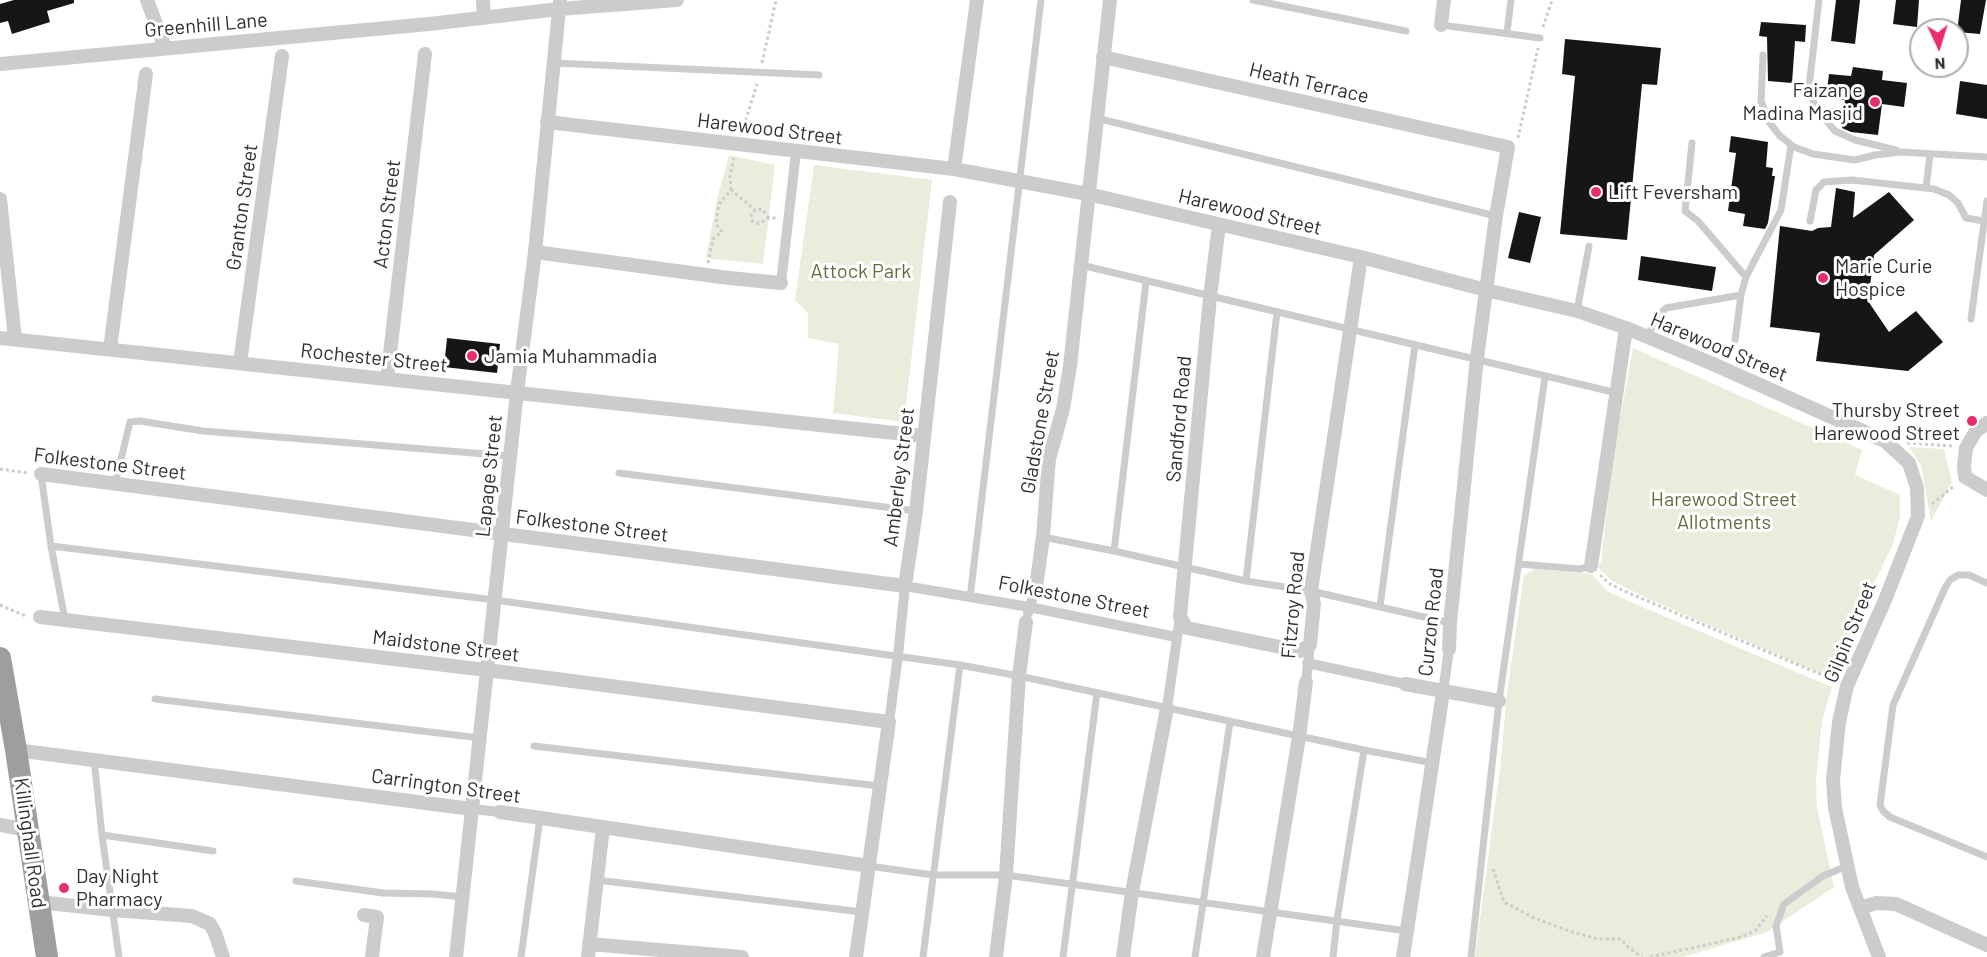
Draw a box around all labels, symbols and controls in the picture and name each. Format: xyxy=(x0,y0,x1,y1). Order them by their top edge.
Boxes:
street label: Greenhill Lane xyxy=(143,8,269,42)
north arrow xyxy=(1909,18,1969,78)
text: N xyxy=(1934,55,1946,74)
street label: Heath Terrace xyxy=(1247,58,1371,108)
place label: Faizan e Madina Masjid xyxy=(1742,78,1863,125)
marker: Faizan e Madina Masjid xyxy=(1868,95,1882,109)
street label: Harewood Street xyxy=(696,108,844,150)
street label: Granton Street xyxy=(221,142,263,272)
street label: Acton Street xyxy=(368,158,406,270)
place label: Lift Feversham xyxy=(1608,180,1738,204)
street label: Harewood Street xyxy=(1176,184,1324,240)
marker: Lift Feversham xyxy=(1589,185,1603,199)
place label: Marie Curie Hospice xyxy=(1835,254,1932,301)
park label: Attock Park xyxy=(811,259,911,283)
marker: Marie Curie Hospice xyxy=(1816,271,1830,285)
street label: Harewood Street xyxy=(1647,307,1791,387)
street label: Rochester Street xyxy=(299,338,449,378)
place label: Jamia Muhammadia xyxy=(484,344,657,368)
street label: Gladstone Street xyxy=(1016,348,1064,496)
marker: Jamia Muhammadia xyxy=(465,349,479,363)
street label: Sandford Road xyxy=(1162,355,1196,483)
place label: Thursby Street Harewood Street xyxy=(1814,398,1960,445)
street label: Amberley Street xyxy=(879,406,919,548)
street label: Lapage Street xyxy=(471,414,507,538)
marker: Thursby Street Harewood Street xyxy=(1965,414,1979,428)
street label: Folkestone Street xyxy=(32,443,188,485)
park label: Harewood Street Allotments xyxy=(1651,487,1797,534)
street label: Folkestone Street xyxy=(514,505,670,547)
street label: Fitzroy Road xyxy=(1276,550,1310,660)
street label: Curzon Road xyxy=(1413,567,1449,677)
street label: Folkestone Street xyxy=(996,571,1152,623)
street label: Gilpin Street xyxy=(1819,578,1881,686)
street label: Maidstone Street xyxy=(371,625,521,667)
street label: Carrington Street xyxy=(370,764,522,808)
street label: Killinghall Road xyxy=(9,776,51,910)
place label: Day Night Pharmacy xyxy=(76,864,162,911)
marker: Day Night Pharmacy xyxy=(57,881,71,895)

